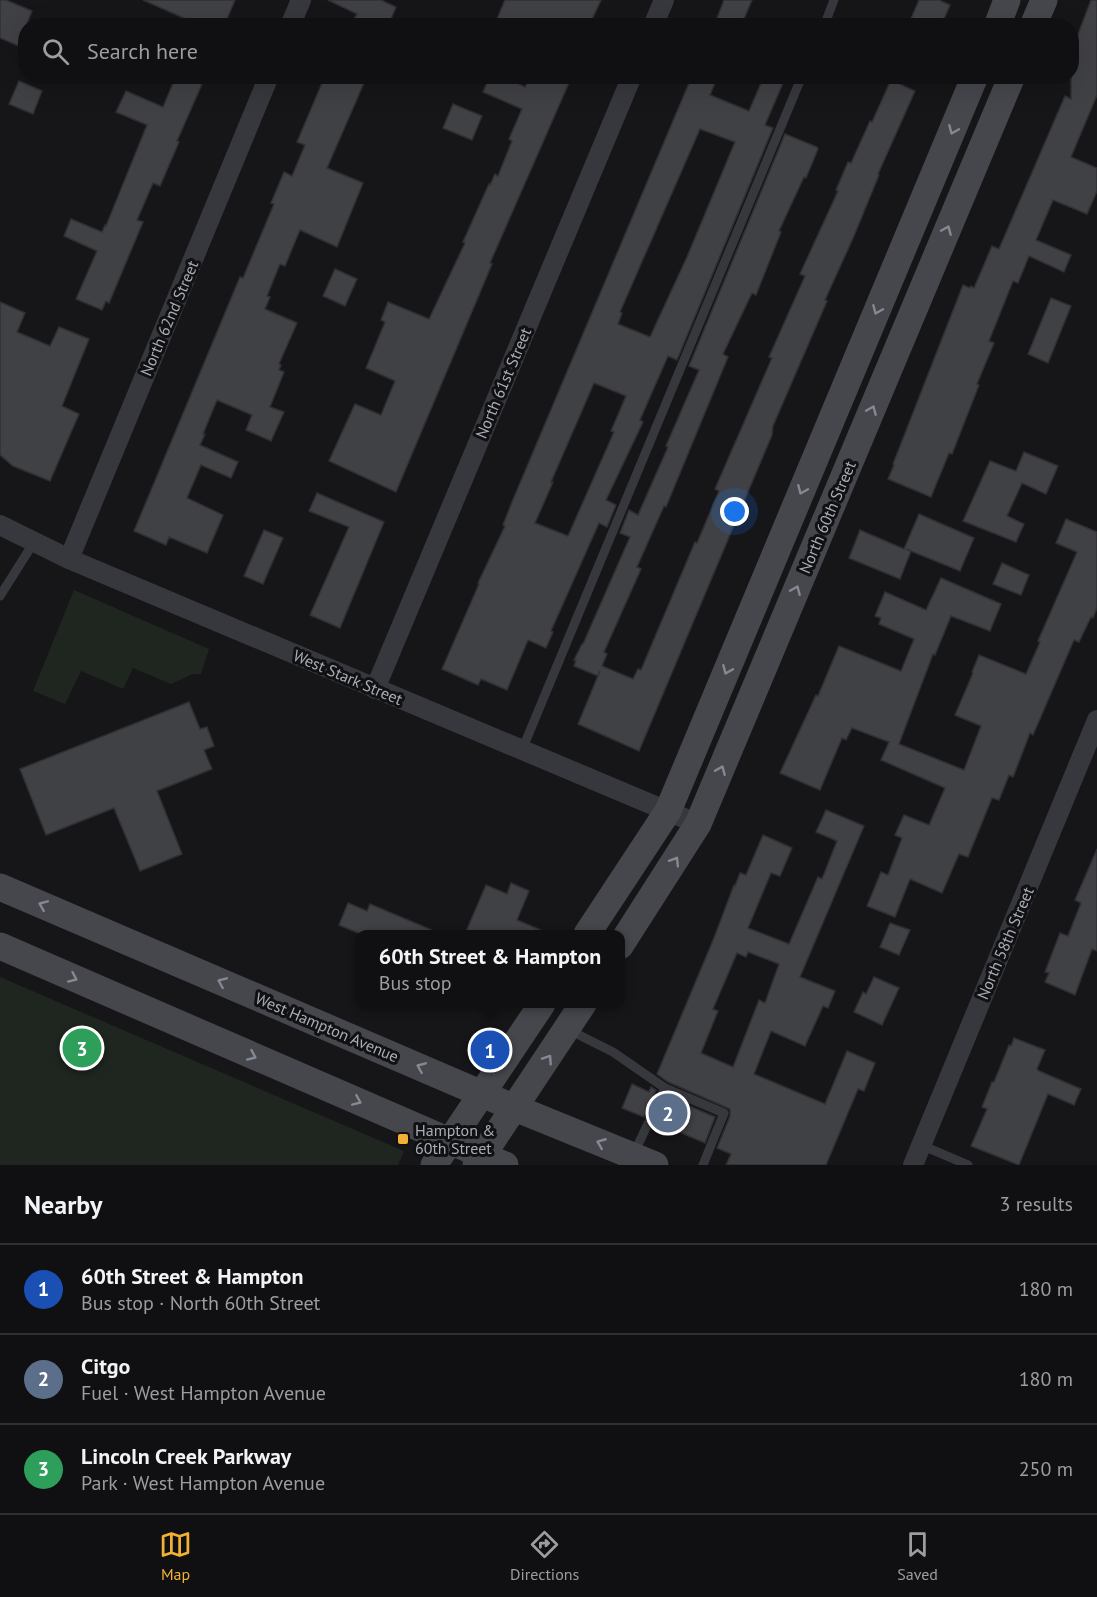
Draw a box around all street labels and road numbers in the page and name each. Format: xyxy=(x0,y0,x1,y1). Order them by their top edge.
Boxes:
street label: North 62nd Street xyxy=(136,257,203,379)
street label: North 61st Street xyxy=(471,324,536,441)
street label: North 60th Street xyxy=(794,457,860,576)
street label: West Stark Street xyxy=(290,645,406,709)
street label: North 58th Street xyxy=(972,883,1038,1002)
street label: West Hampton Avenue xyxy=(252,988,402,1066)

